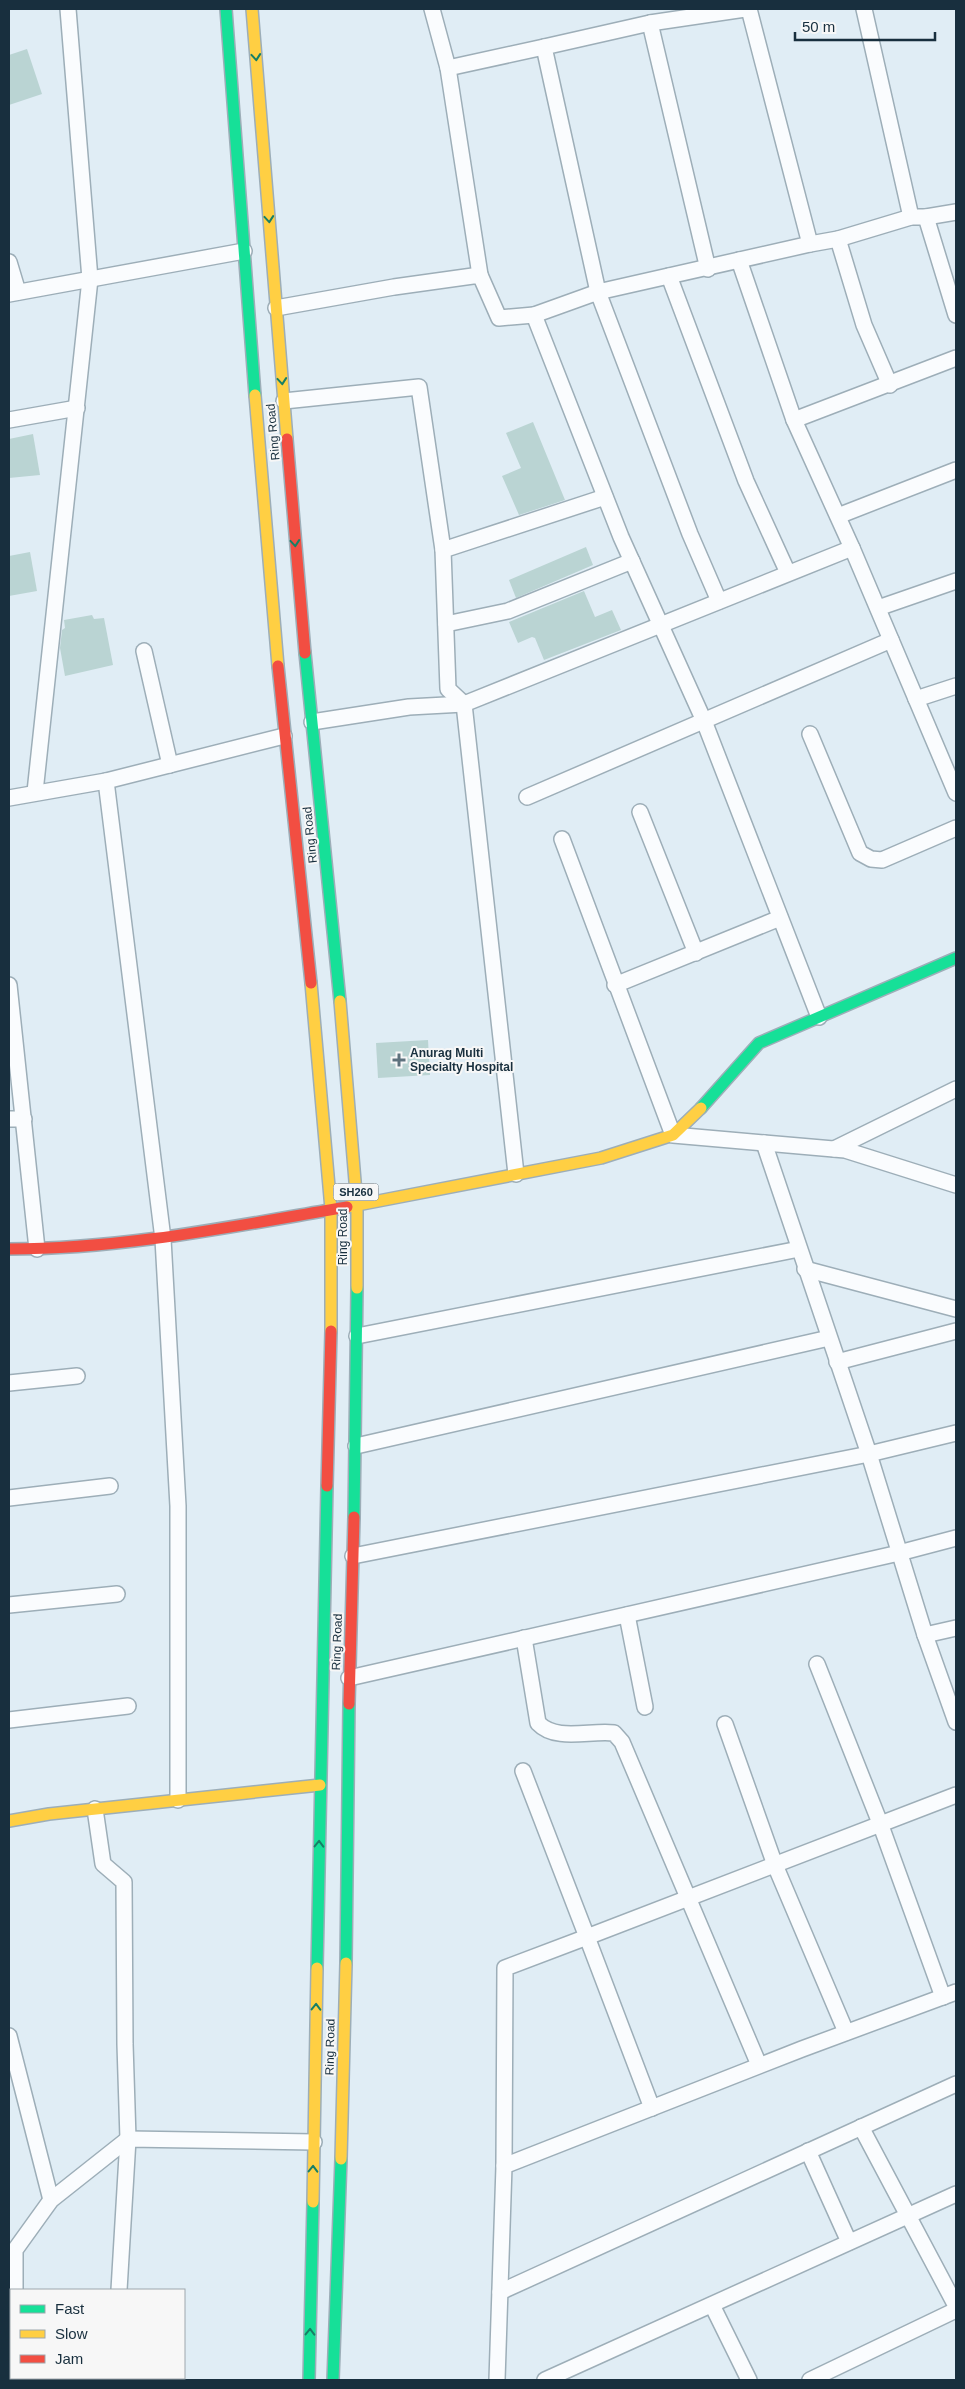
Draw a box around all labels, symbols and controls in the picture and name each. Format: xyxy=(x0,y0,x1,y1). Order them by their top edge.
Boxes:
scale bar xyxy=(795,10,935,42)
text: 50 m xyxy=(802,18,835,35)
one-way arrow xyxy=(251,54,262,62)
one-way arrow xyxy=(264,216,275,224)
one-way arrow xyxy=(277,378,288,386)
street label: Ring Road xyxy=(264,403,282,461)
one-way arrow xyxy=(290,540,301,548)
street label: Ring Road xyxy=(300,806,320,864)
place label: Anurag Multi Specialty Hospital xyxy=(410,1046,513,1074)
marker: Anurag Multi Specialty Hospital xyxy=(392,1053,406,1067)
road number: SH260 xyxy=(334,1184,378,1200)
street label: Ring Road xyxy=(336,1209,350,1265)
street label: Ring Road xyxy=(329,1613,345,1671)
one-way arrow xyxy=(314,1840,324,1848)
one-way arrow xyxy=(311,2002,321,2010)
street label: Ring Road xyxy=(323,2019,337,2075)
one-way arrow xyxy=(308,2165,319,2173)
legend xyxy=(10,2289,185,2379)
text: Fast xyxy=(55,2300,85,2317)
text: Slow xyxy=(55,2325,88,2342)
one-way arrow xyxy=(305,2327,315,2335)
text: Jam xyxy=(55,2350,83,2367)

